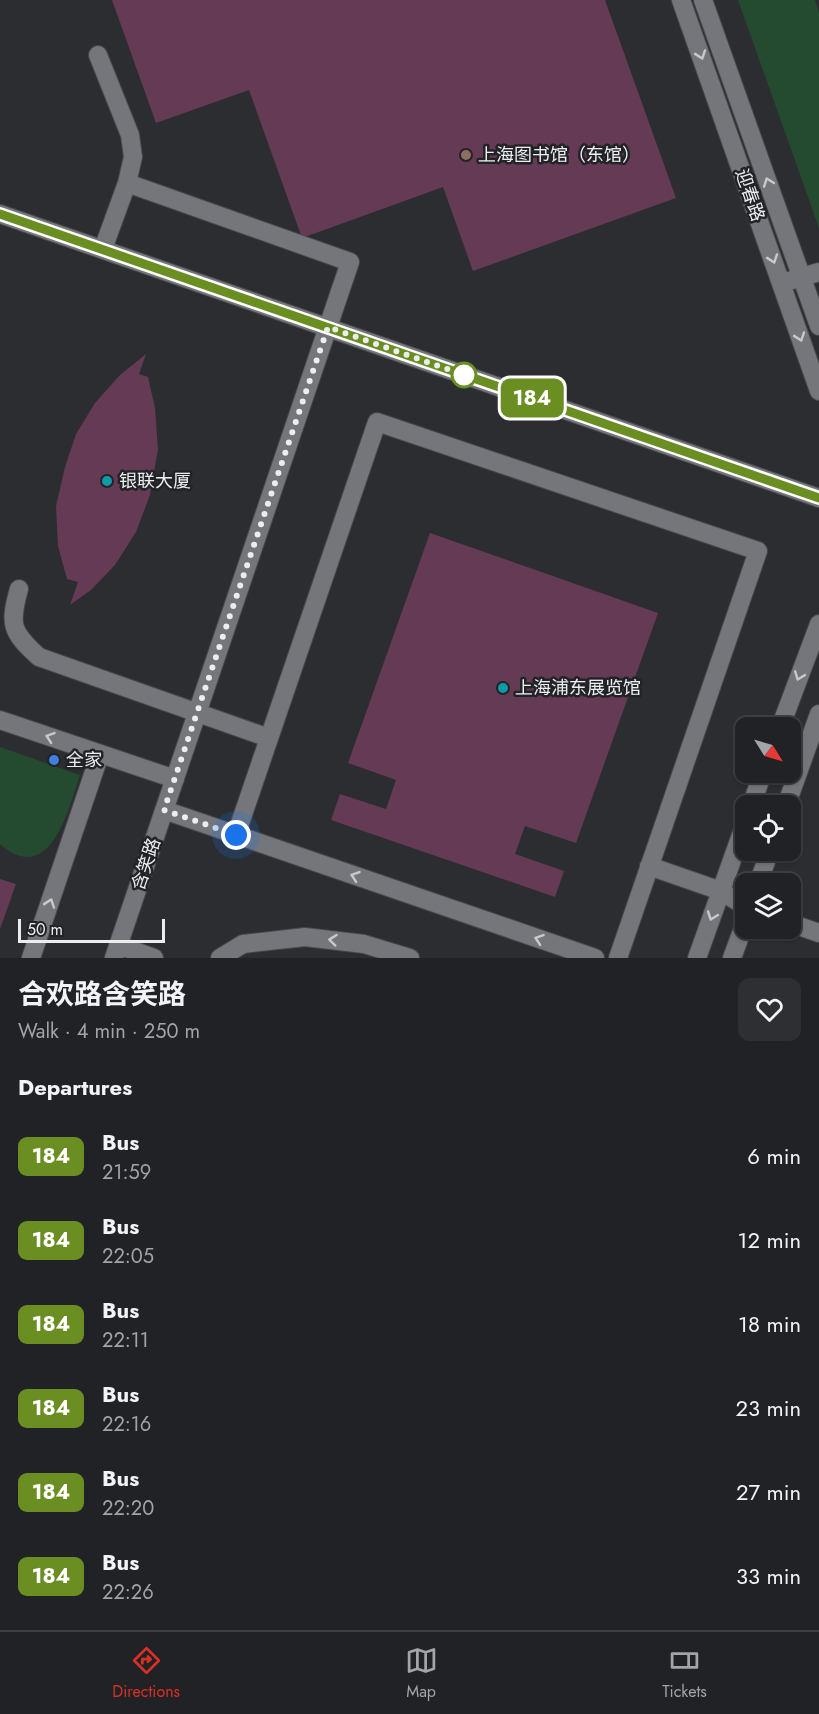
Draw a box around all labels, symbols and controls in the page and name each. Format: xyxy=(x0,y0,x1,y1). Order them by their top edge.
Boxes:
one-way arrow xyxy=(693,49,706,60)
place label: 上海图书馆（东馆） xyxy=(478,142,640,168)
marker: 上海图书馆（东馆） xyxy=(459,148,473,162)
street label: 迎春路 xyxy=(729,165,771,225)
one-way arrow xyxy=(762,177,775,188)
one-way arrow xyxy=(765,253,778,264)
one-way arrow xyxy=(793,331,806,342)
unlabelled marker xyxy=(451,362,477,388)
line badge: 184 xyxy=(498,378,566,418)
text: 184 xyxy=(513,383,551,413)
place label: 银联大厦 xyxy=(119,468,191,494)
marker: 银联大厦 xyxy=(100,474,114,488)
one-way arrow xyxy=(794,670,807,681)
place label: 上海浦东展览馆 xyxy=(515,675,641,701)
marker: 上海浦东展览馆 xyxy=(496,681,510,695)
north arrow xyxy=(735,717,801,783)
map controls xyxy=(735,717,801,939)
one-way arrow xyxy=(45,732,56,745)
place label: 全家 xyxy=(66,747,102,773)
marker: 全家 xyxy=(47,753,61,767)
button: locate xyxy=(735,795,801,861)
your location xyxy=(221,820,251,850)
street label: 含笑路 xyxy=(125,834,167,894)
one-way arrow xyxy=(350,870,361,883)
button: layers xyxy=(735,873,801,939)
one-way arrow xyxy=(42,898,55,909)
one-way arrow xyxy=(707,910,720,921)
scale bar xyxy=(18,916,165,944)
text: 50 m xyxy=(27,918,63,941)
one-way arrow xyxy=(329,934,338,947)
one-way arrow xyxy=(535,934,545,946)
text: 合欢路含笑路 xyxy=(18,974,186,1015)
button: heart xyxy=(738,978,801,1041)
text: Walk · 4 min · 250 m xyxy=(18,1017,200,1046)
text: Departures xyxy=(18,1071,132,1103)
text: Bus xyxy=(102,1126,139,1158)
text: 6 min xyxy=(747,1140,801,1172)
text: 184 xyxy=(32,1141,70,1171)
text: 21:59 xyxy=(102,1158,151,1187)
text: Bus xyxy=(102,1210,139,1242)
text: 12 min xyxy=(738,1224,801,1256)
text: 184 xyxy=(32,1225,70,1255)
text: 22:05 xyxy=(102,1242,154,1271)
text: Bus xyxy=(102,1294,139,1326)
text: 18 min xyxy=(738,1308,801,1340)
text: 184 xyxy=(32,1309,70,1339)
text: 22:11 xyxy=(102,1326,149,1355)
text: Bus xyxy=(102,1378,139,1410)
text: 23 min xyxy=(735,1392,801,1424)
text: 184 xyxy=(32,1393,70,1423)
text: 22:16 xyxy=(102,1410,151,1439)
text: Bus xyxy=(102,1462,139,1494)
text: 27 min xyxy=(736,1476,801,1508)
text: 184 xyxy=(32,1477,70,1507)
text: 22:20 xyxy=(102,1494,154,1523)
text: Bus xyxy=(102,1546,139,1578)
text: 33 min xyxy=(736,1560,801,1592)
text: 184 xyxy=(32,1561,70,1591)
text: 22:26 xyxy=(102,1578,154,1607)
tab: Directions xyxy=(112,1644,180,1703)
tab: Map xyxy=(405,1644,438,1703)
tab: Tickets xyxy=(662,1644,707,1703)

